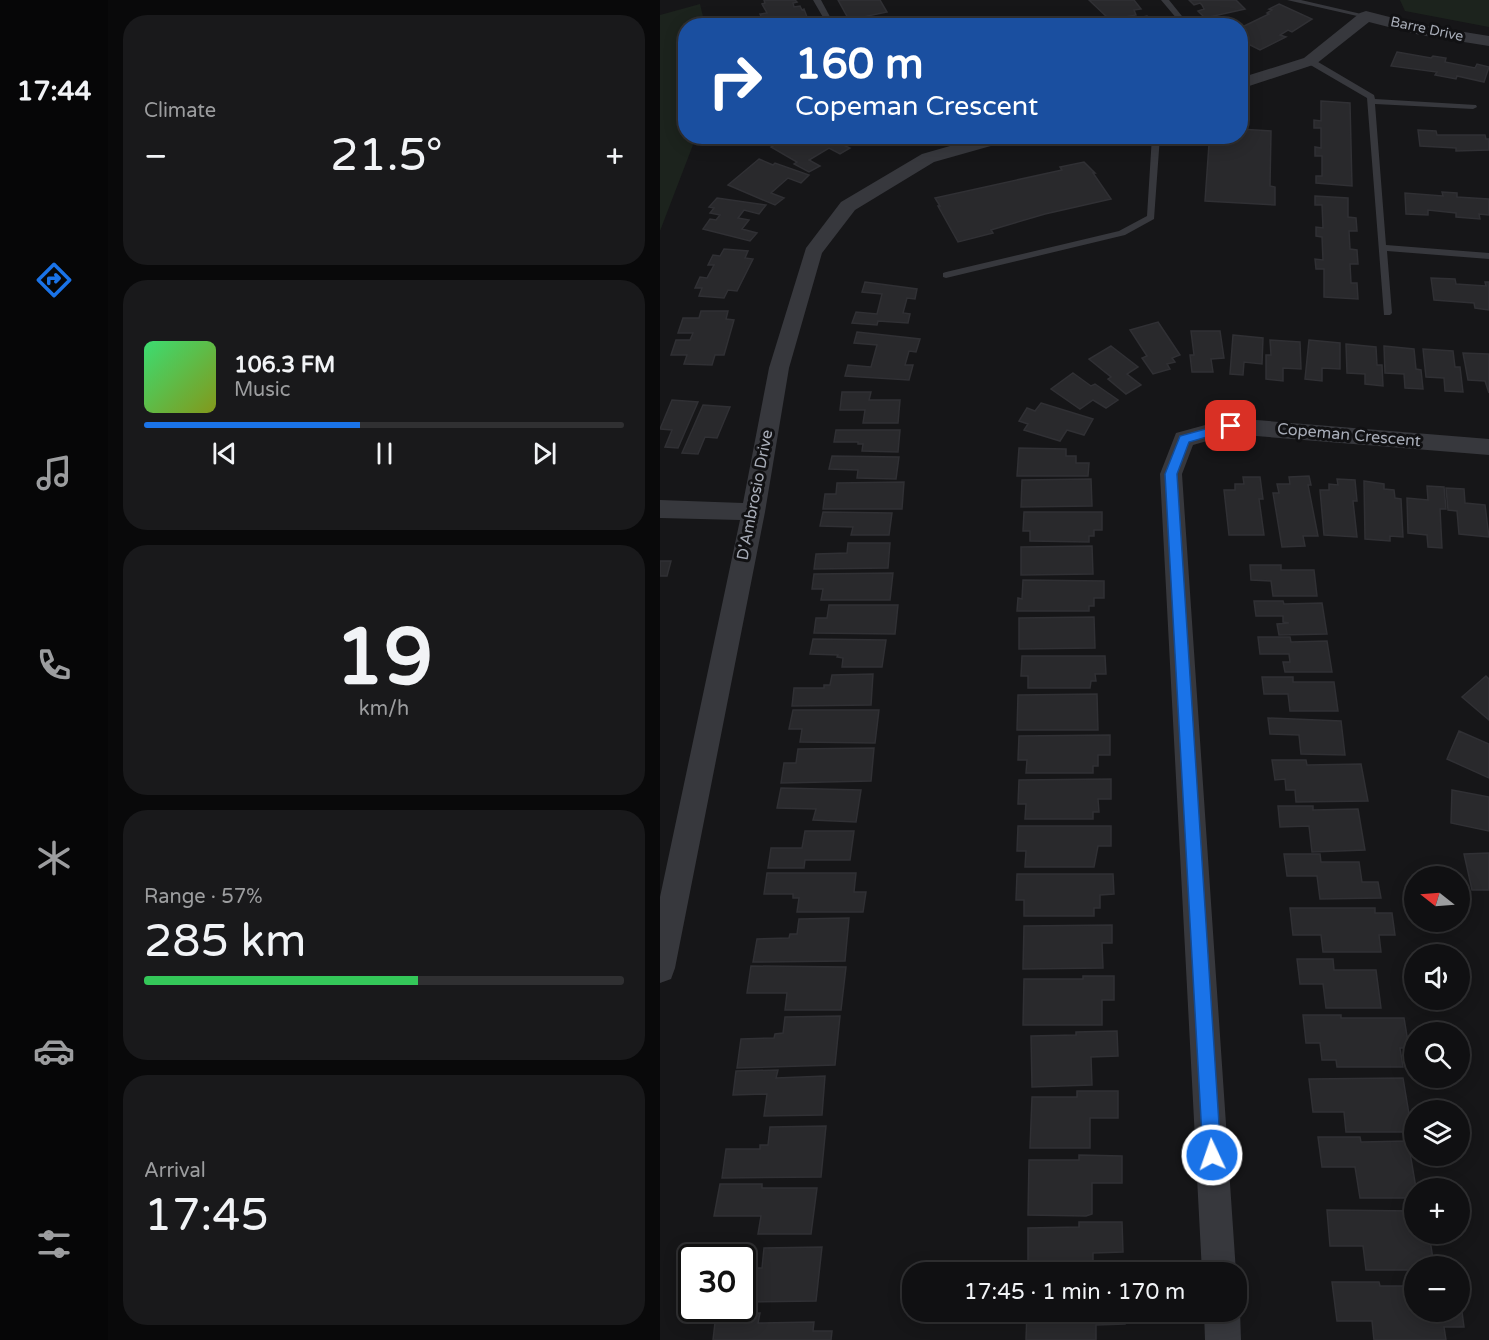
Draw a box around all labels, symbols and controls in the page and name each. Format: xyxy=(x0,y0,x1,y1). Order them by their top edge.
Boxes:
street label: Barre Drive xyxy=(1389,13,1465,45)
text: 160 m xyxy=(795,39,924,90)
icon: right xyxy=(696,42,774,120)
text: 17:44 xyxy=(17,75,91,108)
text: Copeman Crescent xyxy=(795,90,1038,123)
text: Climate xyxy=(144,99,216,123)
text: 21.5° xyxy=(330,129,443,183)
text: − xyxy=(144,137,168,176)
text: + xyxy=(605,137,624,176)
icon: directions xyxy=(33,259,75,301)
text: 106.3 FM xyxy=(234,352,335,378)
text: Music xyxy=(234,378,290,402)
pin xyxy=(1205,400,1256,451)
icon: arrive xyxy=(1214,409,1247,442)
street label: Copeman Crescent xyxy=(1276,419,1422,451)
street label: D'Ambrosio Drive xyxy=(733,428,777,562)
icon: previous xyxy=(208,437,241,470)
icon: pause xyxy=(368,437,401,470)
icon: next xyxy=(528,437,561,470)
icon: music xyxy=(33,452,75,494)
text: 19 xyxy=(335,611,433,705)
icon: phone xyxy=(33,644,75,686)
text: km/h xyxy=(359,697,409,721)
icon: climate xyxy=(33,837,75,879)
north arrow xyxy=(1404,866,1470,932)
map controls xyxy=(1404,866,1470,1322)
text: Range · 57% xyxy=(144,885,263,909)
text: 285 km xyxy=(144,915,306,969)
button: sound xyxy=(1404,944,1470,1010)
button: search xyxy=(1404,1022,1470,1088)
icon: car xyxy=(33,1030,75,1072)
button: layers xyxy=(1404,1100,1470,1166)
position arrow xyxy=(1180,1123,1244,1187)
text: Arrival xyxy=(144,1159,206,1183)
button: + xyxy=(1404,1178,1470,1244)
text: 17:45 xyxy=(144,1189,269,1243)
icon: filters xyxy=(33,1223,75,1265)
speed limit sign: 30 xyxy=(678,1244,756,1322)
button: − xyxy=(1404,1256,1470,1322)
text: 17:45 · 1 min · 170 m xyxy=(964,1279,1185,1305)

